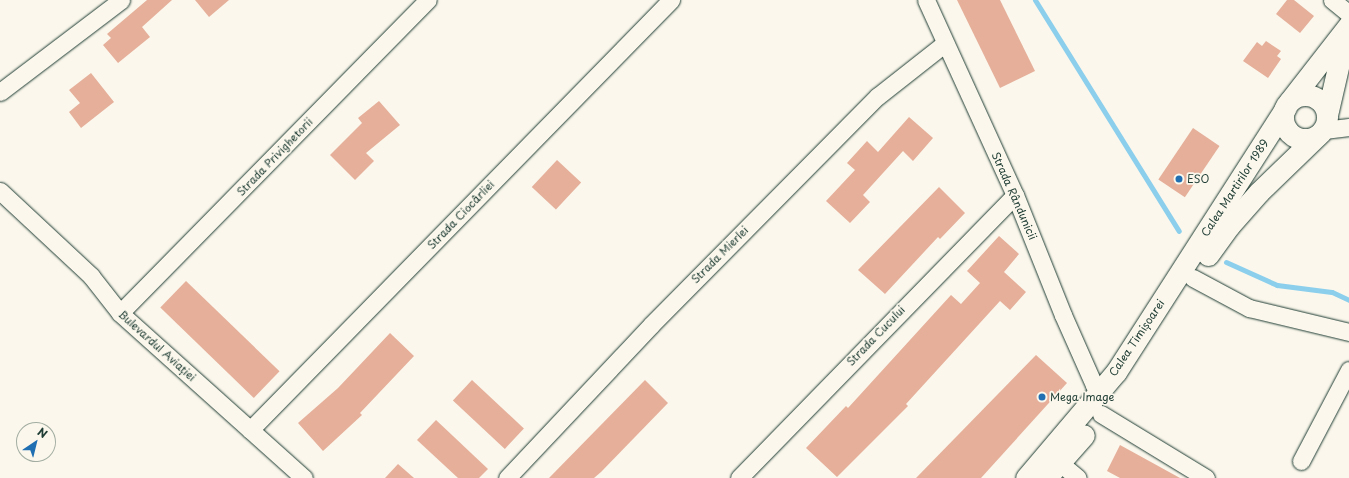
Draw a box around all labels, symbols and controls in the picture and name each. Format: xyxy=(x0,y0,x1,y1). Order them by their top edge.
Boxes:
street label: Strada Privighetorii xyxy=(234,115,316,199)
street label: Calea Martirilor 1989 xyxy=(1198,136,1272,240)
street label: Strada Rândunicii xyxy=(989,150,1039,242)
place label: ESO xyxy=(1187,172,1209,186)
marker: ESO xyxy=(1174,174,1184,184)
street label: Strada Ciocârliei xyxy=(425,178,497,252)
street label: Strada Mierlei xyxy=(689,224,751,286)
street label: Calea Timișoarei xyxy=(1106,297,1168,379)
street label: Strada Cucului xyxy=(844,303,908,369)
street label: Bulevardul Aviației xyxy=(116,308,198,384)
place label: Mega Image xyxy=(1050,390,1115,404)
marker: Mega Image xyxy=(1037,392,1047,402)
north arrow xyxy=(16,422,56,462)
text: N xyxy=(34,423,51,442)

